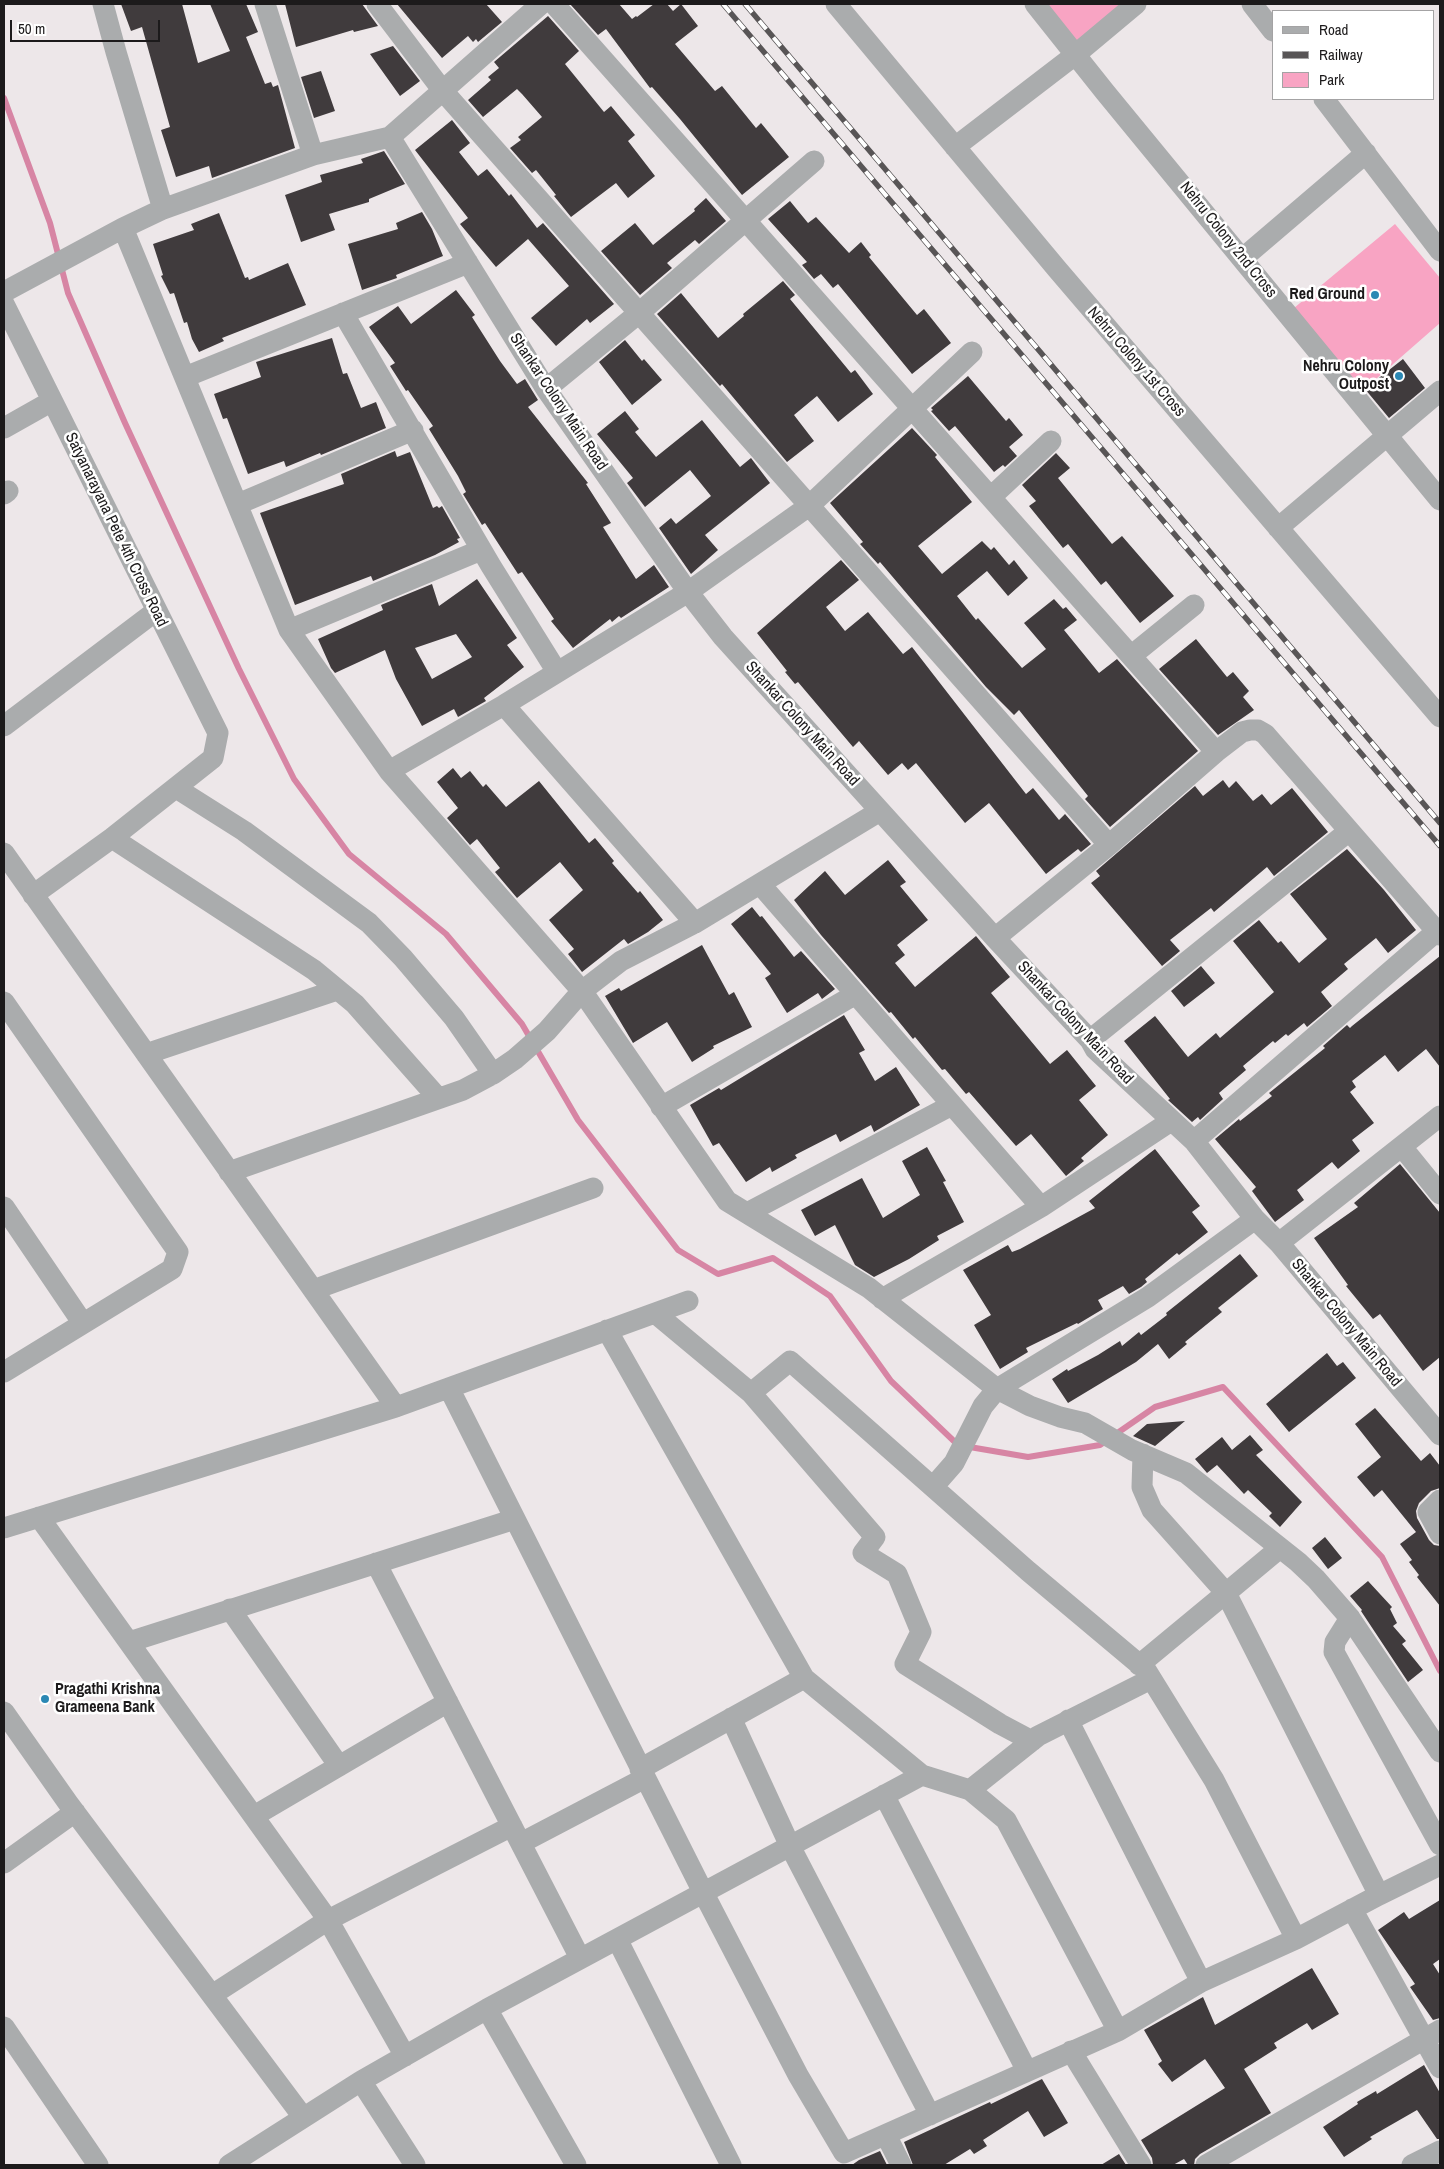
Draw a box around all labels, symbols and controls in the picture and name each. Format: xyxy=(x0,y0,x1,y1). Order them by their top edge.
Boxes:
scale bar xyxy=(12,10,162,42)
legend xyxy=(1272,10,1434,100)
text: 50 m xyxy=(18,18,45,39)
text: Road xyxy=(1319,19,1348,40)
text: Railway xyxy=(1319,44,1363,65)
text: Park xyxy=(1319,69,1344,90)
street label: Nehru Colony 2nd Cross xyxy=(1175,178,1281,302)
place label: Red Ground xyxy=(1289,285,1365,305)
marker: Red Ground xyxy=(1369,289,1381,301)
street label: Nehru Colony 1st Cross xyxy=(1083,303,1189,421)
street label: Shankar Colony Main Road xyxy=(505,330,611,474)
place label: Nehru Colony Outpost xyxy=(1303,357,1389,395)
marker: Nehru Colony Outpost xyxy=(1393,370,1405,382)
street label: Satyanarayana Pete 4th Cross Road xyxy=(61,430,171,630)
street label: Shankar Colony Main Road xyxy=(741,658,863,790)
street label: Shankar Colony Main Road xyxy=(1013,958,1137,1088)
street label: Shankar Colony Main Road xyxy=(1287,1255,1405,1391)
place label: Pragathi Krishna Grameena Bank xyxy=(55,1680,160,1718)
marker: Pragathi Krishna Grameena Bank xyxy=(39,1693,51,1705)

